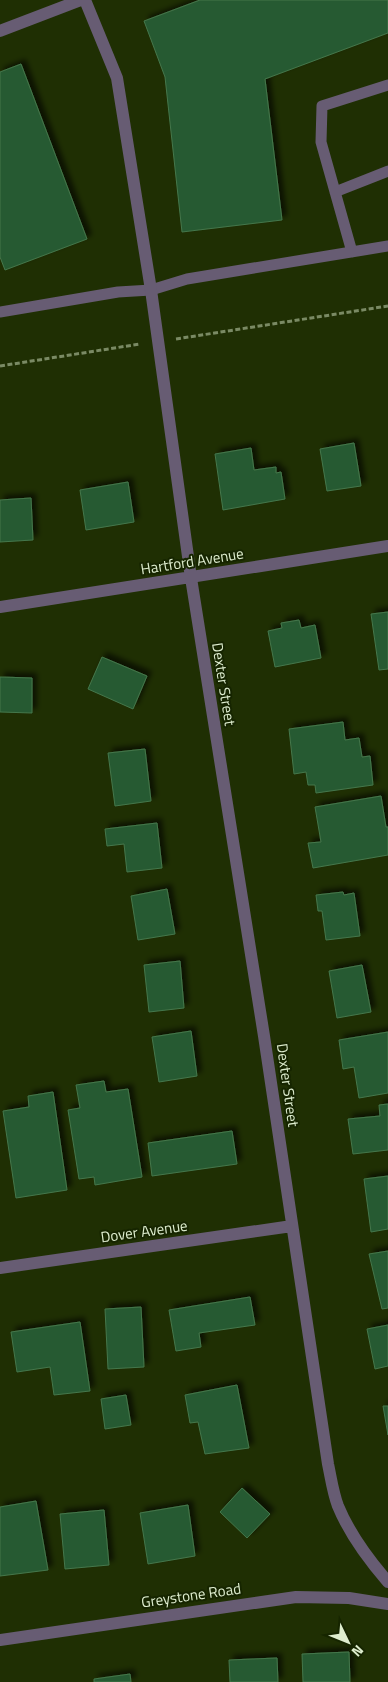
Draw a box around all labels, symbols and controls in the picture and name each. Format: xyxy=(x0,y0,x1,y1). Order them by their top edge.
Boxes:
street label: Hartford Avenue xyxy=(139,542,245,580)
street label: Dexter Street xyxy=(206,641,242,728)
street label: Dexter Street xyxy=(271,1042,305,1129)
street label: Dover Avenue xyxy=(99,1214,189,1248)
street label: Greystone Road xyxy=(140,1577,242,1613)
north arrow xyxy=(323,1617,373,1667)
text: N xyxy=(347,1640,369,1662)

